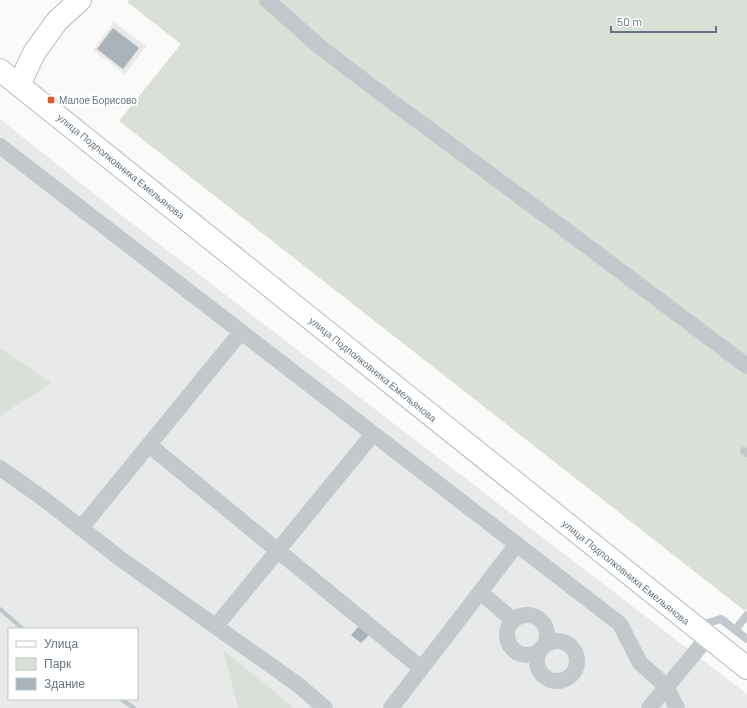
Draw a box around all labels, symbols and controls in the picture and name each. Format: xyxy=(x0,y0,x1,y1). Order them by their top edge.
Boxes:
scale bar xyxy=(611,8,716,34)
text: 50 m xyxy=(617,14,642,28)
place label: Малое Борисово xyxy=(59,94,137,106)
marker: Малое Борисово xyxy=(46,95,56,105)
street label: улица Подполковника Емельянова xyxy=(55,111,187,221)
street label: улица Подполковника Емельянова xyxy=(307,314,439,424)
street label: улица Подполковника Емельянова xyxy=(560,517,692,627)
legend xyxy=(8,628,138,700)
text: Улица xyxy=(44,636,78,651)
text: Парк xyxy=(44,656,72,671)
text: Здание xyxy=(44,676,85,691)

